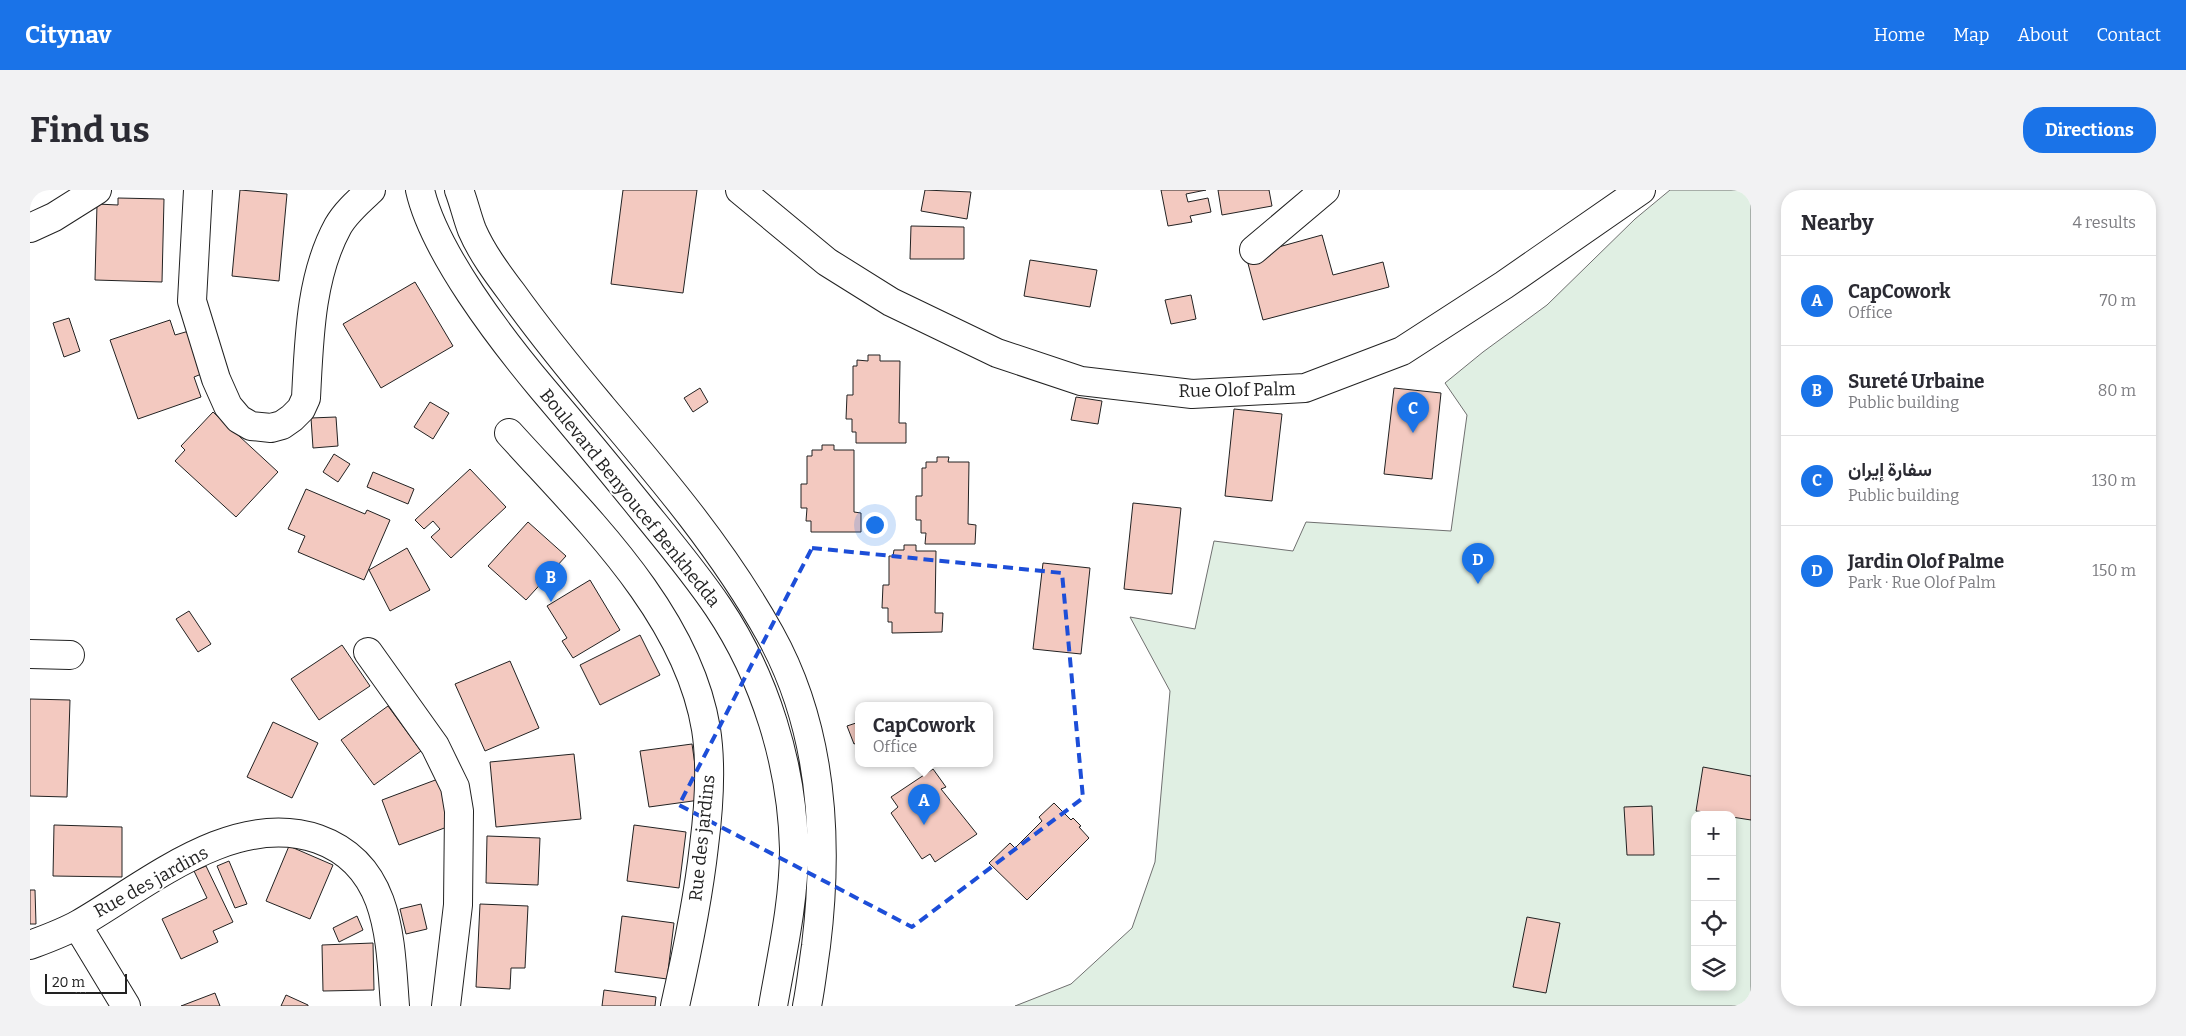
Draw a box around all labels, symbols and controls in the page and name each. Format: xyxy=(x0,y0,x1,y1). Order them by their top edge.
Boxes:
text: Citynav xyxy=(25,21,111,49)
text: Home xyxy=(1874,24,1925,46)
text: Map xyxy=(1953,24,1989,46)
text: About xyxy=(2017,24,2068,46)
text: Contact xyxy=(2096,24,2161,46)
button: Directions xyxy=(2023,107,2156,153)
text: Find us xyxy=(30,109,150,151)
text: Nearby xyxy=(1801,210,1874,236)
text: 4 results xyxy=(2073,213,2136,232)
text: CapCowork xyxy=(1848,280,1951,303)
text: A xyxy=(1811,291,1823,310)
text: 70 m xyxy=(2100,291,2136,310)
text: Office xyxy=(1848,303,1893,322)
text: Sureté Urbaine xyxy=(1848,370,1985,393)
street label: Rue Olof Palm xyxy=(1178,378,1296,402)
text: B xyxy=(1812,381,1822,400)
text: 80 m xyxy=(2098,381,2136,400)
street label: Boulevard Benyoucef Benkhedda xyxy=(535,385,725,611)
pin: C xyxy=(1397,392,1429,433)
text: Public building xyxy=(1848,393,1959,412)
text: سفارة إيران xyxy=(1848,458,1932,481)
text: C xyxy=(1812,471,1822,490)
text: 130 m xyxy=(2092,471,2136,490)
text: Public building xyxy=(1848,486,1959,505)
your location xyxy=(862,512,888,538)
pin: D xyxy=(1462,543,1494,584)
text: Jardin Olof Palme xyxy=(1848,550,2004,573)
pin: B xyxy=(535,561,567,602)
text: D xyxy=(1811,561,1823,580)
text: 150 m xyxy=(2092,561,2136,580)
text: Park · Rue Olof Palm xyxy=(1848,573,1996,592)
popup xyxy=(855,702,993,767)
text: CapCowork xyxy=(873,714,975,737)
text: Office xyxy=(873,737,917,756)
street label: Rue des jardins xyxy=(684,774,720,902)
pin: A xyxy=(908,784,940,825)
map controls xyxy=(1691,811,1736,991)
button: + xyxy=(1691,811,1736,856)
street label: Rue des jardins xyxy=(90,842,212,922)
button: − xyxy=(1691,856,1736,901)
button: locate xyxy=(1691,901,1736,946)
button: layers xyxy=(1691,946,1736,991)
scale bar xyxy=(45,971,128,994)
text: 20 m xyxy=(52,974,85,991)

